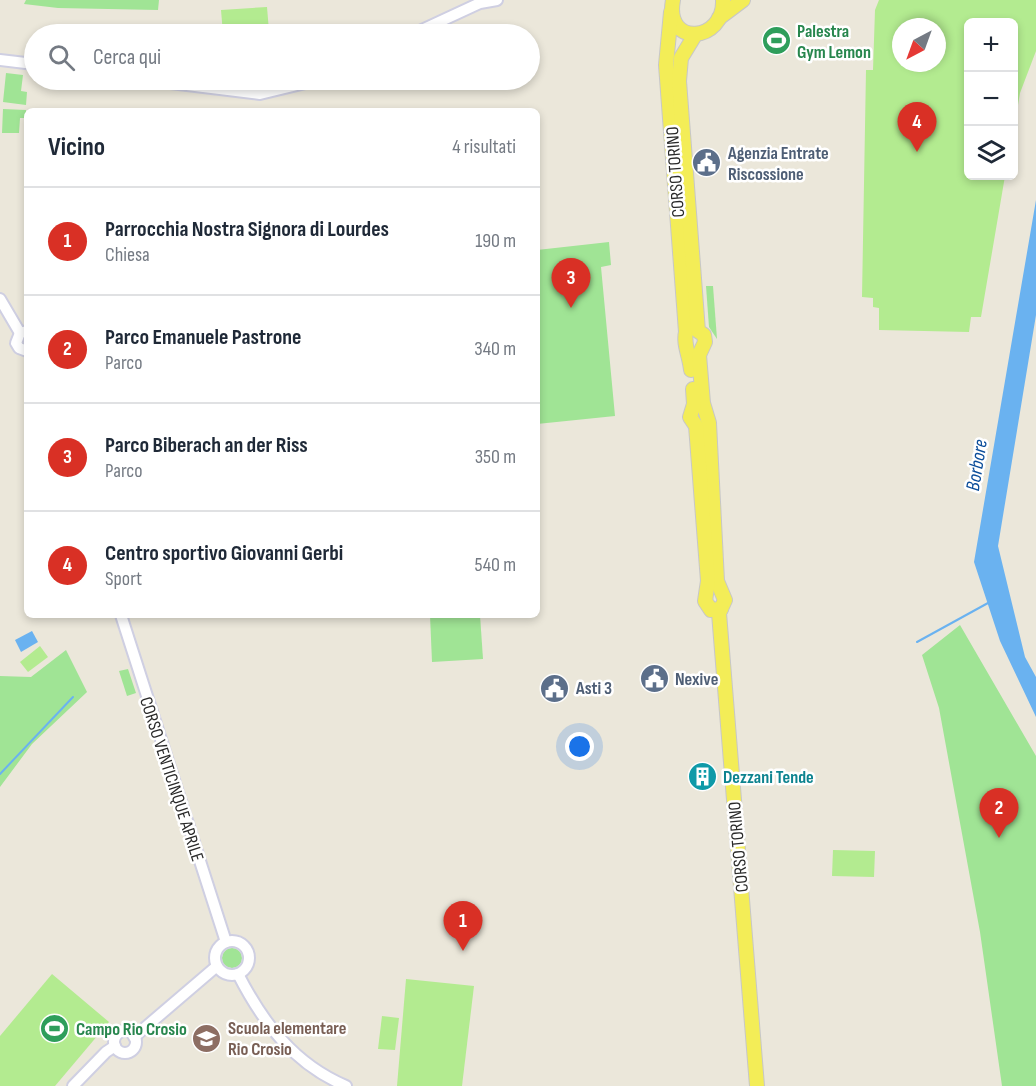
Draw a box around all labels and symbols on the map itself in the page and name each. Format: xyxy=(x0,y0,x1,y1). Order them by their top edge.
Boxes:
north arrow xyxy=(892,18,946,72)
place label: Palestra Gym Lemon xyxy=(797,21,871,63)
sports icon: Palestra Gym Lemon xyxy=(760,25,792,57)
pin: 4 xyxy=(898,102,936,152)
street label: CORSO TORINO xyxy=(662,126,689,218)
place label: Agenzia Entrate Riscossione xyxy=(727,143,829,185)
public building icon: Agenzia Entrate Riscossione xyxy=(691,147,723,179)
pin: 3 xyxy=(552,258,590,308)
water label: Borbore xyxy=(961,438,993,493)
public building icon: Nexive xyxy=(638,663,670,695)
place label: Nexive xyxy=(675,669,718,690)
public building icon: Asti 3 xyxy=(539,672,571,704)
place label: Asti 3 xyxy=(575,678,612,699)
street label: CORSO VENTICINQUE APRILE xyxy=(135,694,208,864)
your location xyxy=(565,732,594,761)
building icon: Dezzani Tende xyxy=(686,761,718,793)
place label: Dezzani Tende xyxy=(723,767,814,788)
pin: 2 xyxy=(980,788,1018,838)
street label: CORSO TORINO xyxy=(724,801,753,893)
pin: 1 xyxy=(444,902,482,951)
sports icon: Campo Rio Crosio xyxy=(39,1013,71,1045)
place label: Scuola elementare Rio Crosio xyxy=(228,1018,346,1060)
place label: Campo Rio Crosio xyxy=(76,1019,187,1040)
school or university icon: Scuola elementare Rio Crosio xyxy=(191,1022,223,1054)

